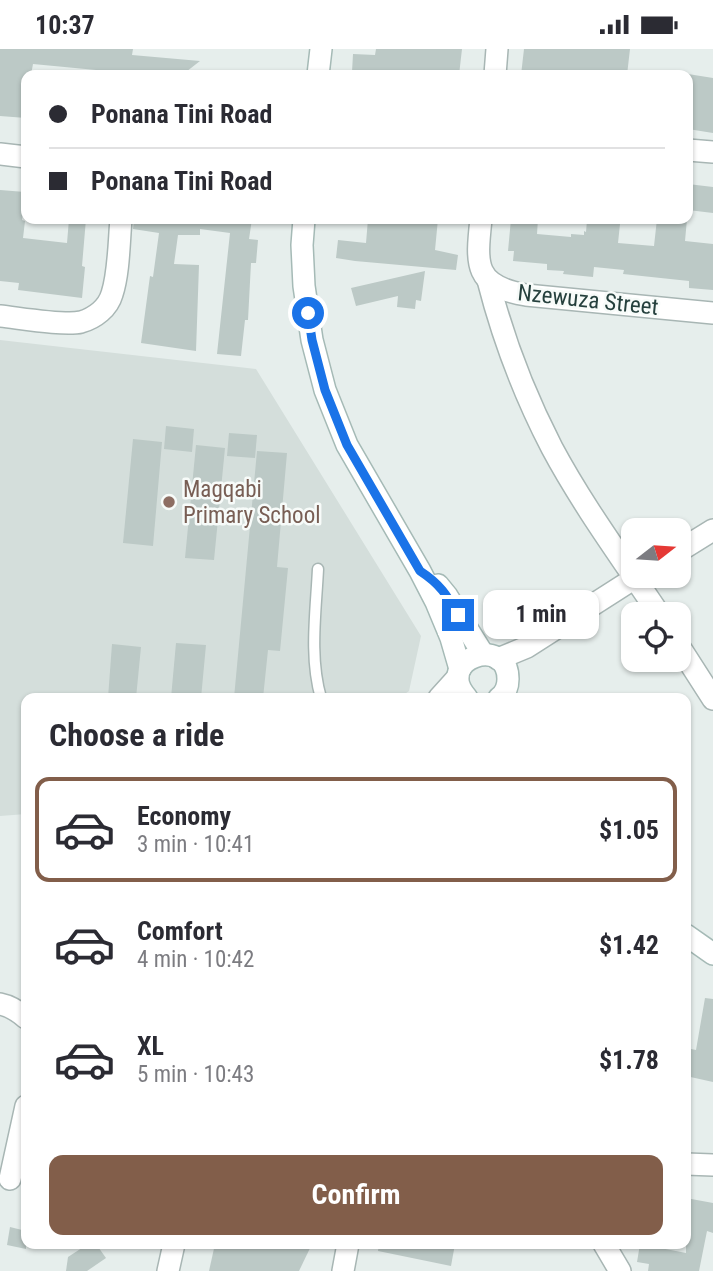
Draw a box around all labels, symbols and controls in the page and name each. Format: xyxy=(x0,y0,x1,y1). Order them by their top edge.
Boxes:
text: 10:37 xyxy=(35,10,95,40)
text: Ponana Tini Road xyxy=(91,99,272,129)
text: Ponana Tini Road xyxy=(91,166,272,196)
street label: Nzewuza Street xyxy=(516,279,660,321)
route start xyxy=(292,297,324,329)
place label: Magqabi Primary School xyxy=(183,476,320,529)
marker: Magqabi Primary School xyxy=(161,494,177,510)
north arrow xyxy=(621,518,691,588)
map controls xyxy=(621,518,691,672)
callout: 1 min xyxy=(482,591,598,639)
route end xyxy=(442,599,474,631)
text: 1 min xyxy=(515,601,567,628)
button: locate xyxy=(621,602,691,672)
text: Choose a ride xyxy=(49,716,224,754)
icon: car xyxy=(53,798,116,861)
text: Economy xyxy=(137,801,231,831)
text: $1.05 xyxy=(599,815,659,845)
text: 3 min · 10:41 xyxy=(137,831,254,858)
icon: car xyxy=(53,913,116,976)
text: Comfort xyxy=(137,916,223,946)
text: $1.42 xyxy=(599,930,659,960)
text: 4 min · 10:42 xyxy=(137,946,254,973)
icon: car xyxy=(53,1028,116,1091)
text: XL xyxy=(137,1031,164,1061)
text: $1.78 xyxy=(599,1045,659,1075)
text: 5 min · 10:43 xyxy=(137,1061,254,1088)
button: Confirm xyxy=(49,1155,663,1235)

